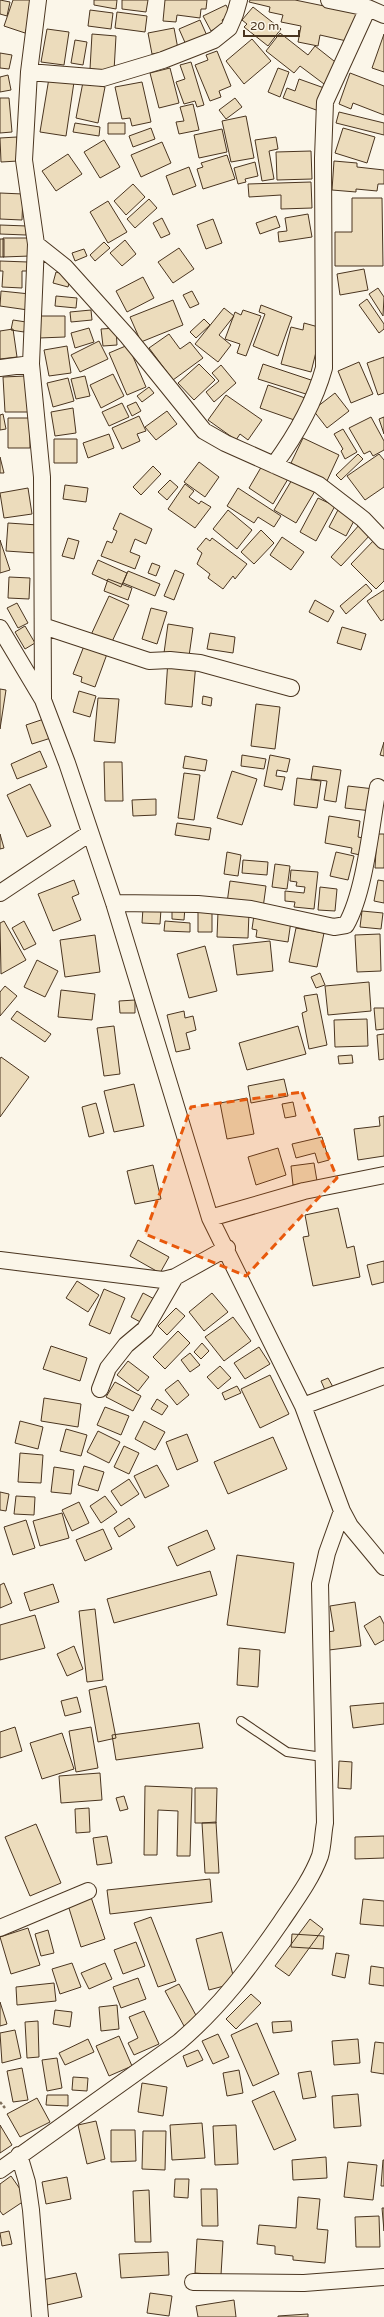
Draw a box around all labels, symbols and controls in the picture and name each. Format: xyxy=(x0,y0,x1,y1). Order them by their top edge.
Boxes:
scale bar xyxy=(244,12,299,38)
text: 20 m xyxy=(250,19,279,33)

